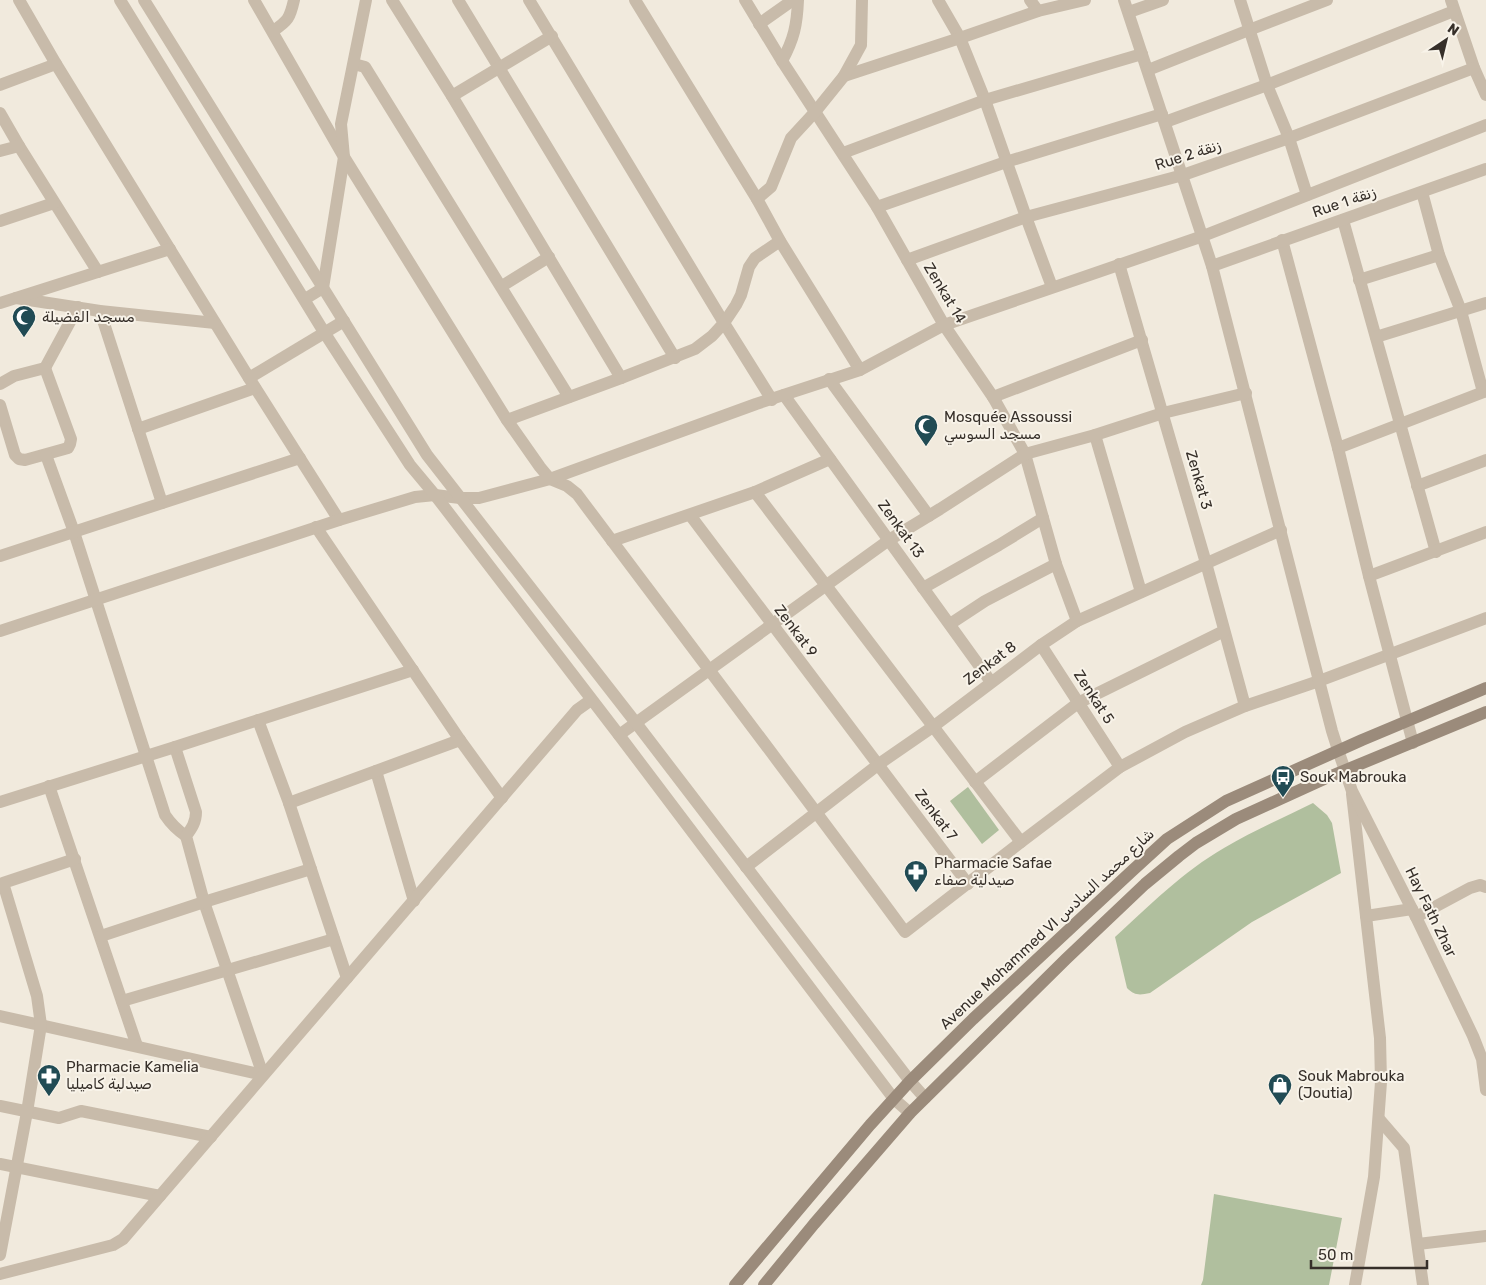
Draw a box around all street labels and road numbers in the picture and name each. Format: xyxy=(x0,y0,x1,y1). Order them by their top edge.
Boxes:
street label: Rue 2 زنقة xyxy=(1153,136,1223,174)
street label: Rue 1 زنقة xyxy=(1310,183,1378,221)
street label: Zenkat 14 xyxy=(920,260,970,326)
street label: Zenkat 3 xyxy=(1182,448,1216,512)
street label: Zenkat 13 xyxy=(874,497,928,561)
street label: Zenkat 9 xyxy=(771,601,821,661)
street label: Zenkat 8 xyxy=(960,637,1020,689)
street label: Zenkat 5 xyxy=(1070,667,1118,727)
street label: Zenkat 7 xyxy=(911,786,961,844)
street label: Avenue Mohammed VI شارع محمد السادس xyxy=(936,825,1159,1035)
street label: Hay Fath Zhar xyxy=(1401,864,1461,960)

